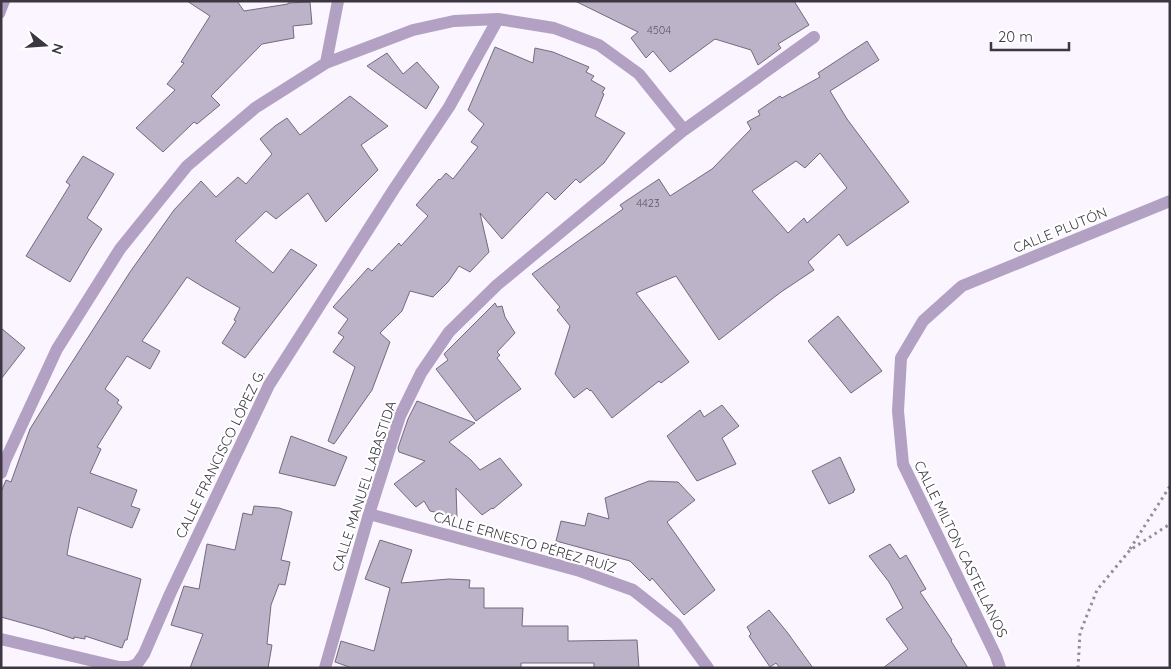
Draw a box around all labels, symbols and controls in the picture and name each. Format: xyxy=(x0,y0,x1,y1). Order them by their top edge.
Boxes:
north arrow xyxy=(20,20,70,70)
scale bar xyxy=(991,20,1068,52)
house number: 4504 xyxy=(647,23,671,37)
text: 20 m xyxy=(998,27,1033,46)
text: N xyxy=(47,41,68,56)
house number: 4423 xyxy=(636,196,660,210)
street label: CALLE PLUTÓN xyxy=(1010,203,1110,257)
street label: CALLE FRANCISCO LÓPEZ G. xyxy=(171,367,269,541)
street label: CALLE MANUEL LABASTIDA xyxy=(328,398,400,574)
street label: CALLE MILTON CASTELLANOS xyxy=(910,458,1012,641)
street label: CALLE ERNESTO PÉREZ RUÍZ xyxy=(432,507,618,577)

